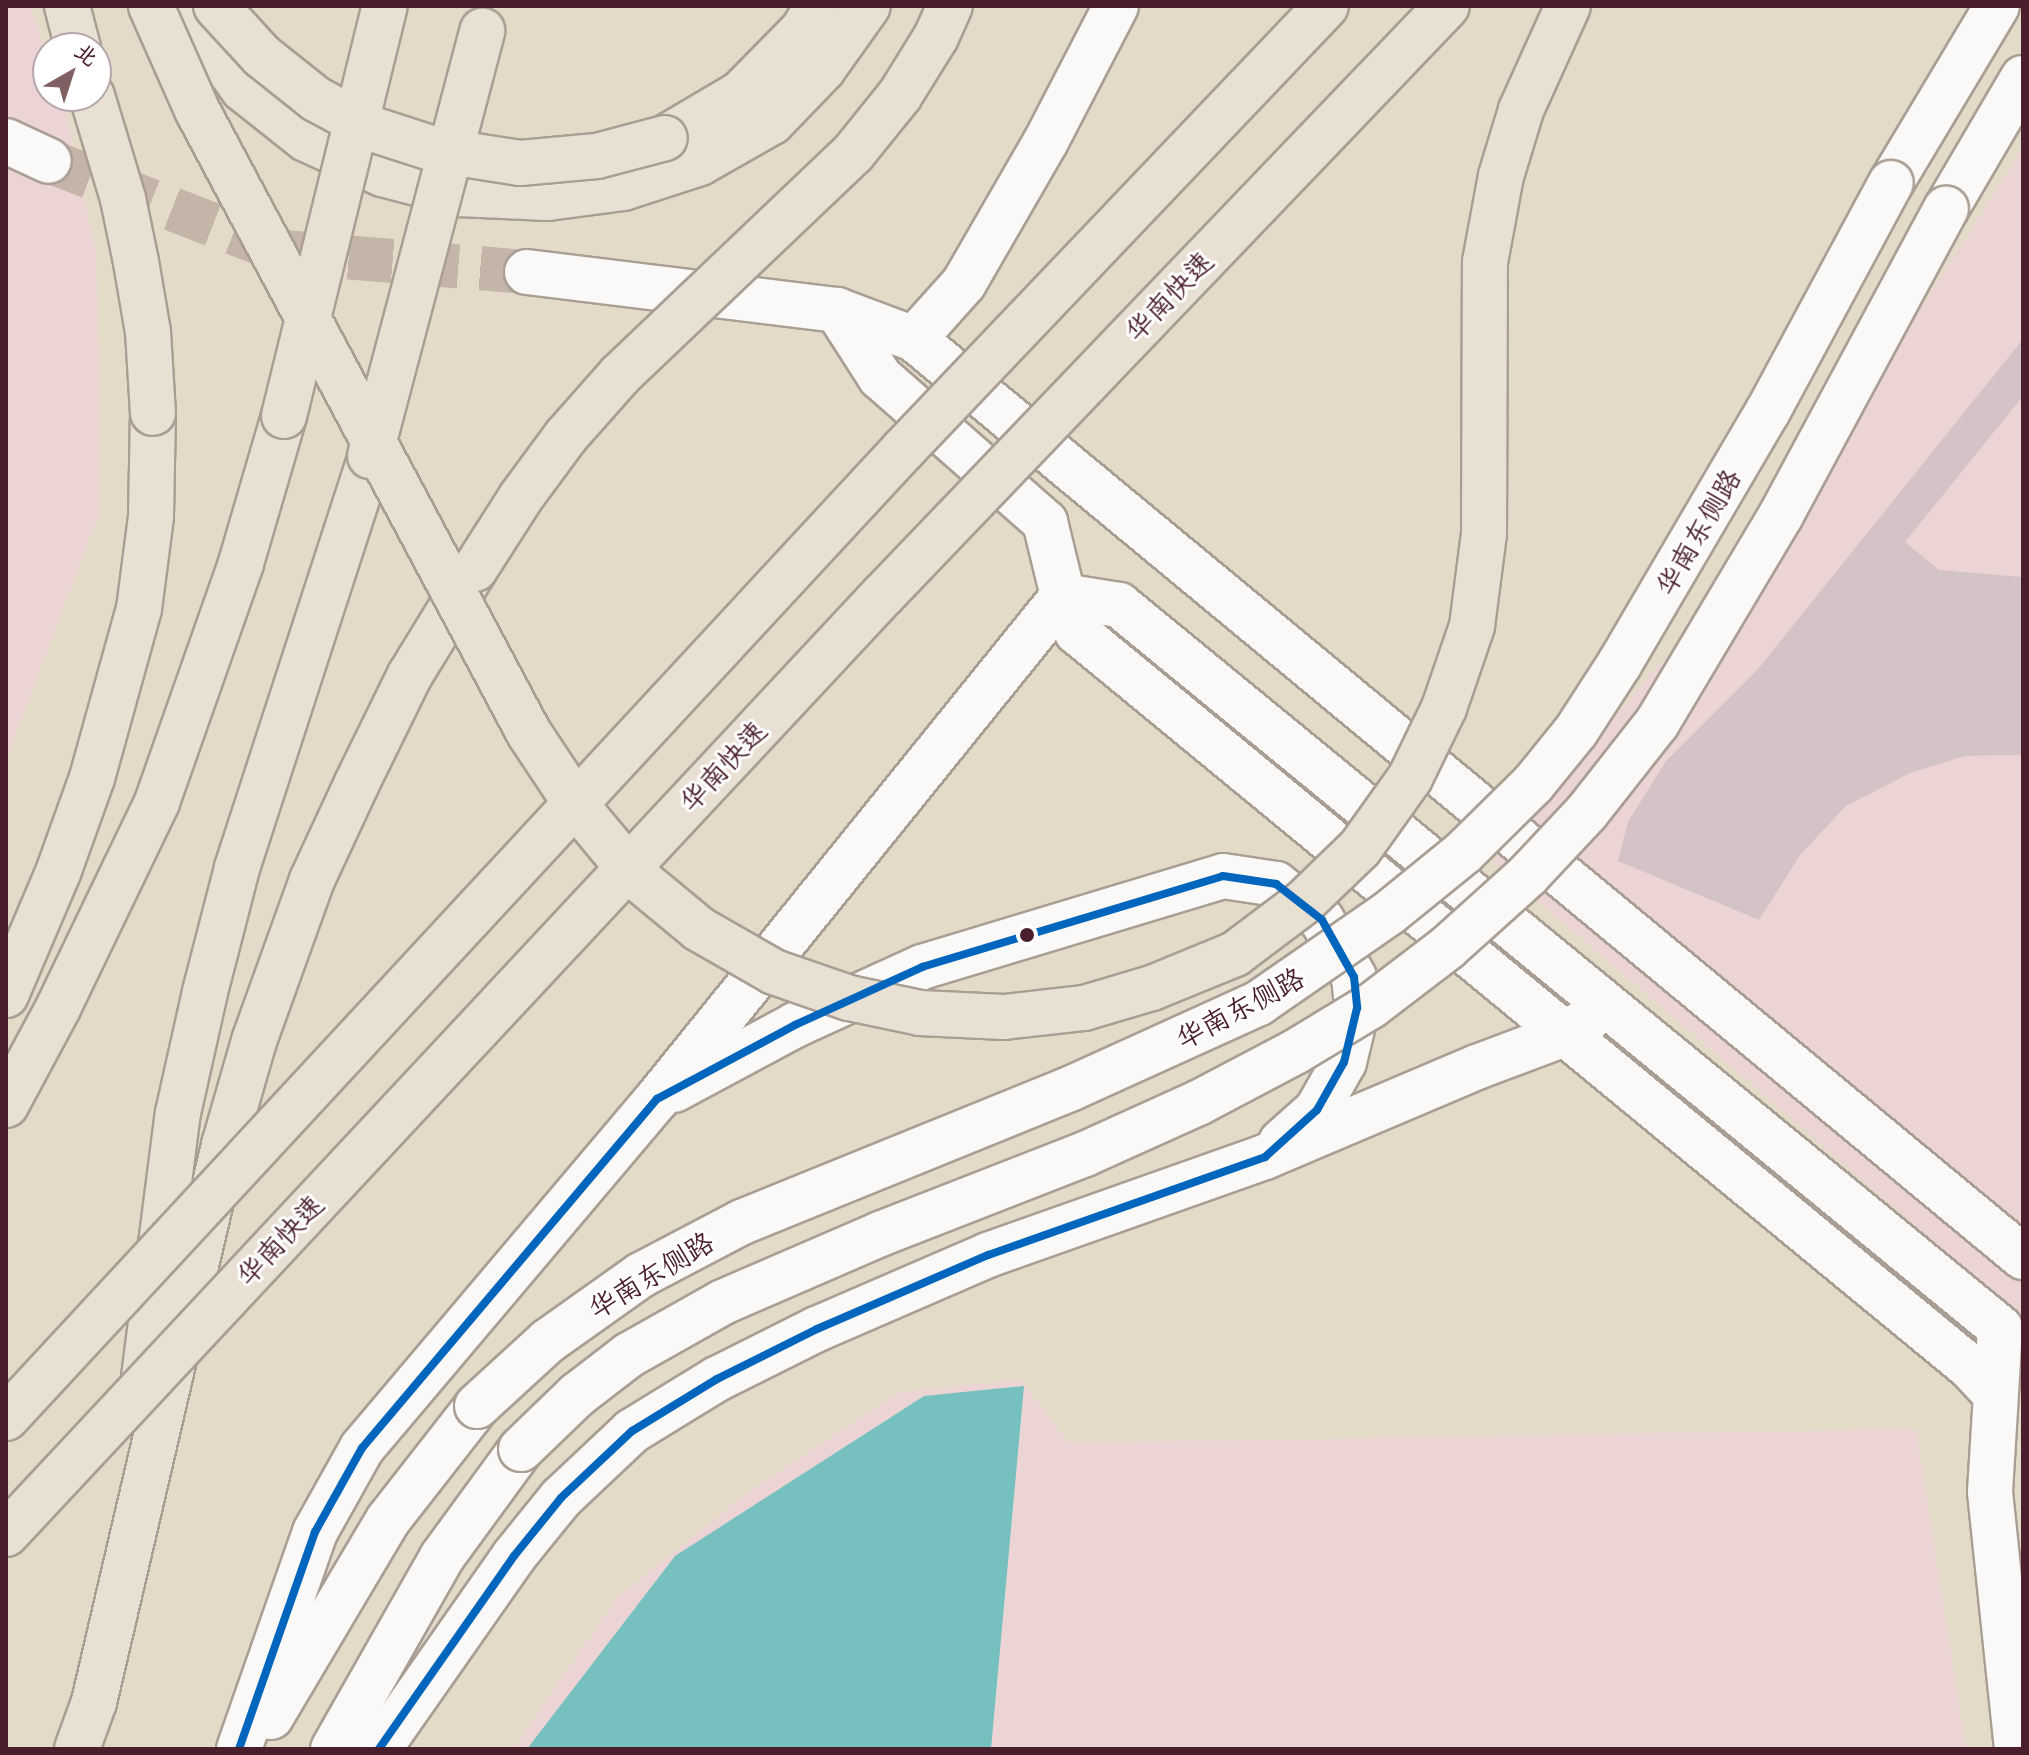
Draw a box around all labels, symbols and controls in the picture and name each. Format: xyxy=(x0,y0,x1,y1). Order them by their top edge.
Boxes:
north arrow xyxy=(32,32,112,112)
text: 北 xyxy=(68,36,104,73)
street label: 华南快速 xyxy=(1118,244,1220,348)
street label: 华南东侧路 xyxy=(1648,463,1748,601)
street label: 华南快速 xyxy=(673,714,773,818)
unlabelled marker xyxy=(1019,927,1035,943)
street label: 华南东侧路 xyxy=(1170,960,1310,1056)
street label: 华南快速 xyxy=(230,1188,330,1292)
street label: 华南东侧路 xyxy=(582,1225,720,1325)

